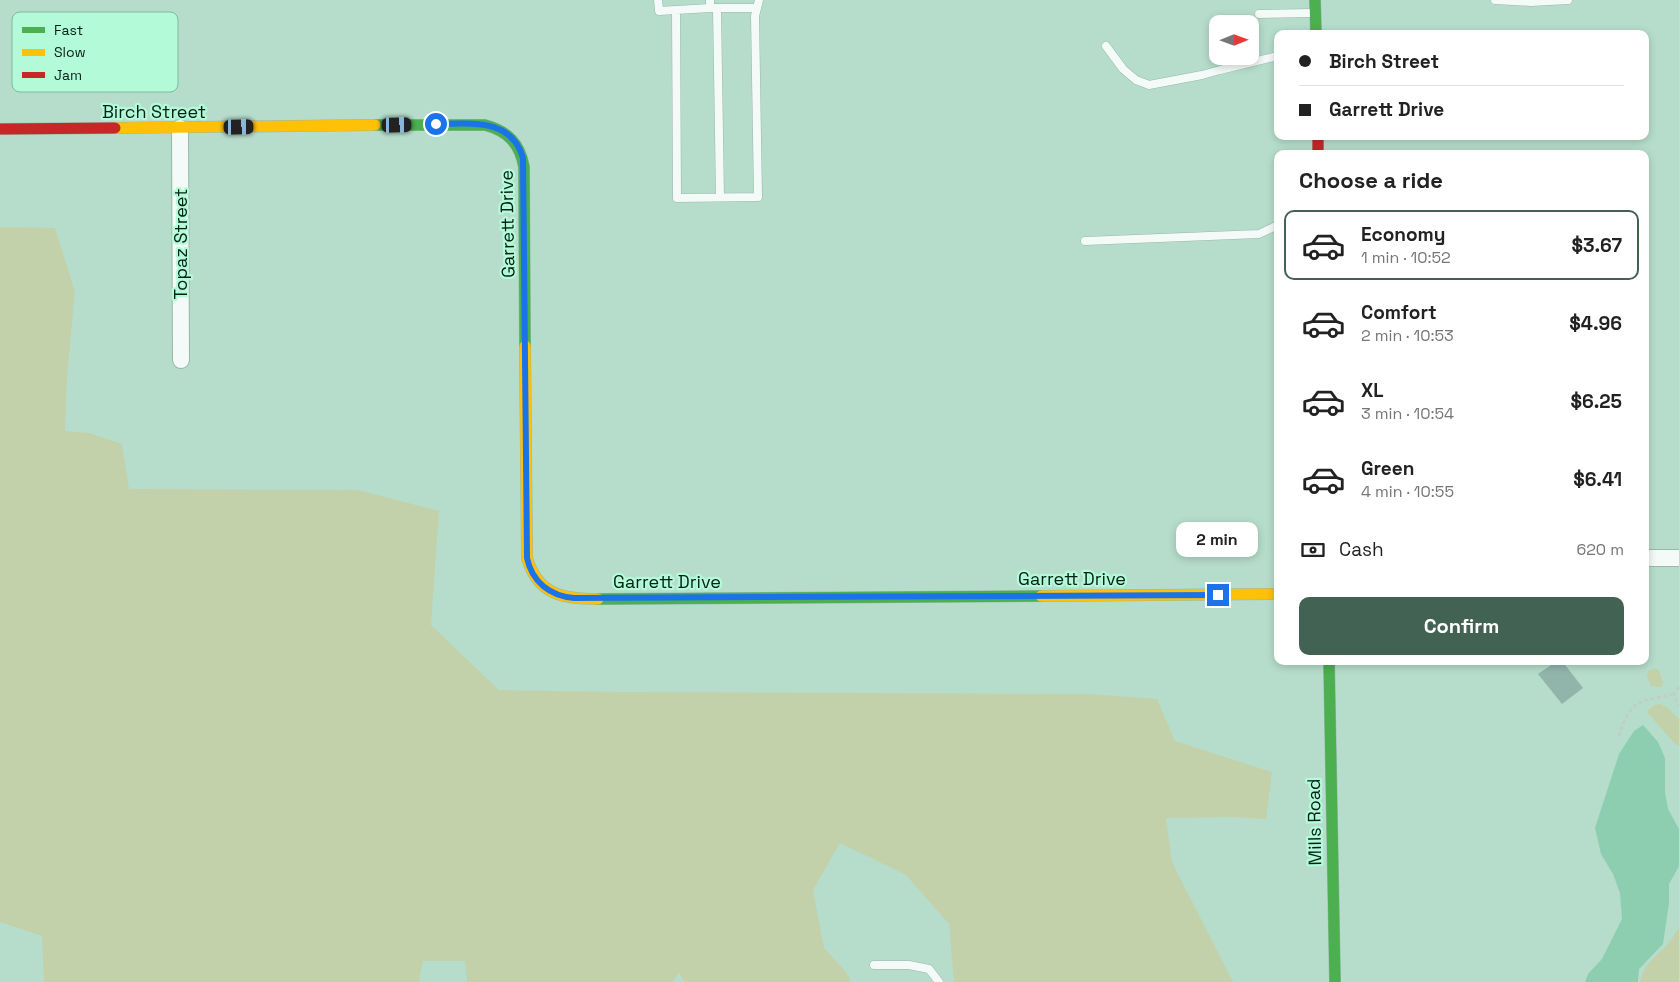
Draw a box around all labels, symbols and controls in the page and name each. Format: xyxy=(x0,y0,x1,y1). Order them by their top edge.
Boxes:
legend xyxy=(12,12,178,92)
north arrow xyxy=(1209,15,1259,65)
map controls xyxy=(1209,15,1259,65)
text: Fast xyxy=(54,21,83,39)
text: Slow xyxy=(54,43,86,61)
text: Birch Street xyxy=(1329,49,1439,74)
text: Jam xyxy=(54,66,82,84)
text: Garrett Drive xyxy=(1329,97,1444,122)
street label: Birch Street xyxy=(102,100,206,123)
route start xyxy=(425,113,447,135)
car xyxy=(381,117,412,133)
car xyxy=(223,119,254,135)
text: Choose a ride xyxy=(1299,166,1443,194)
street label: Garrett Drive xyxy=(495,170,519,278)
street label: Topaz Street xyxy=(169,189,192,299)
text: Economy xyxy=(1361,222,1445,247)
icon: car xyxy=(1301,223,1346,268)
text: $3.67 xyxy=(1571,233,1622,258)
text: 1 min · 10:52 xyxy=(1361,247,1451,268)
text: Comfort xyxy=(1361,300,1437,325)
icon: car xyxy=(1301,301,1346,346)
text: $4.96 xyxy=(1569,311,1622,336)
text: 2 min · 10:53 xyxy=(1361,325,1454,346)
text: XL xyxy=(1361,378,1384,403)
icon: car xyxy=(1301,379,1346,424)
text: $6.25 xyxy=(1570,389,1622,414)
text: 3 min · 10:54 xyxy=(1361,403,1454,424)
text: Green xyxy=(1361,456,1414,481)
icon: car xyxy=(1301,457,1346,502)
text: $6.41 xyxy=(1573,467,1622,492)
text: 4 min · 10:55 xyxy=(1361,481,1454,502)
callout: 2 min xyxy=(1177,522,1259,558)
text: 2 min xyxy=(1196,529,1238,550)
icon: cash xyxy=(1299,536,1327,564)
text: Cash xyxy=(1339,537,1384,562)
text: 620 m xyxy=(1576,539,1624,560)
street label: Garrett Drive xyxy=(1018,567,1126,590)
street label: Garrett Drive xyxy=(613,570,721,593)
route end xyxy=(1207,584,1229,606)
button: Confirm xyxy=(1299,597,1624,655)
street label: Mills Road xyxy=(1302,778,1326,866)

